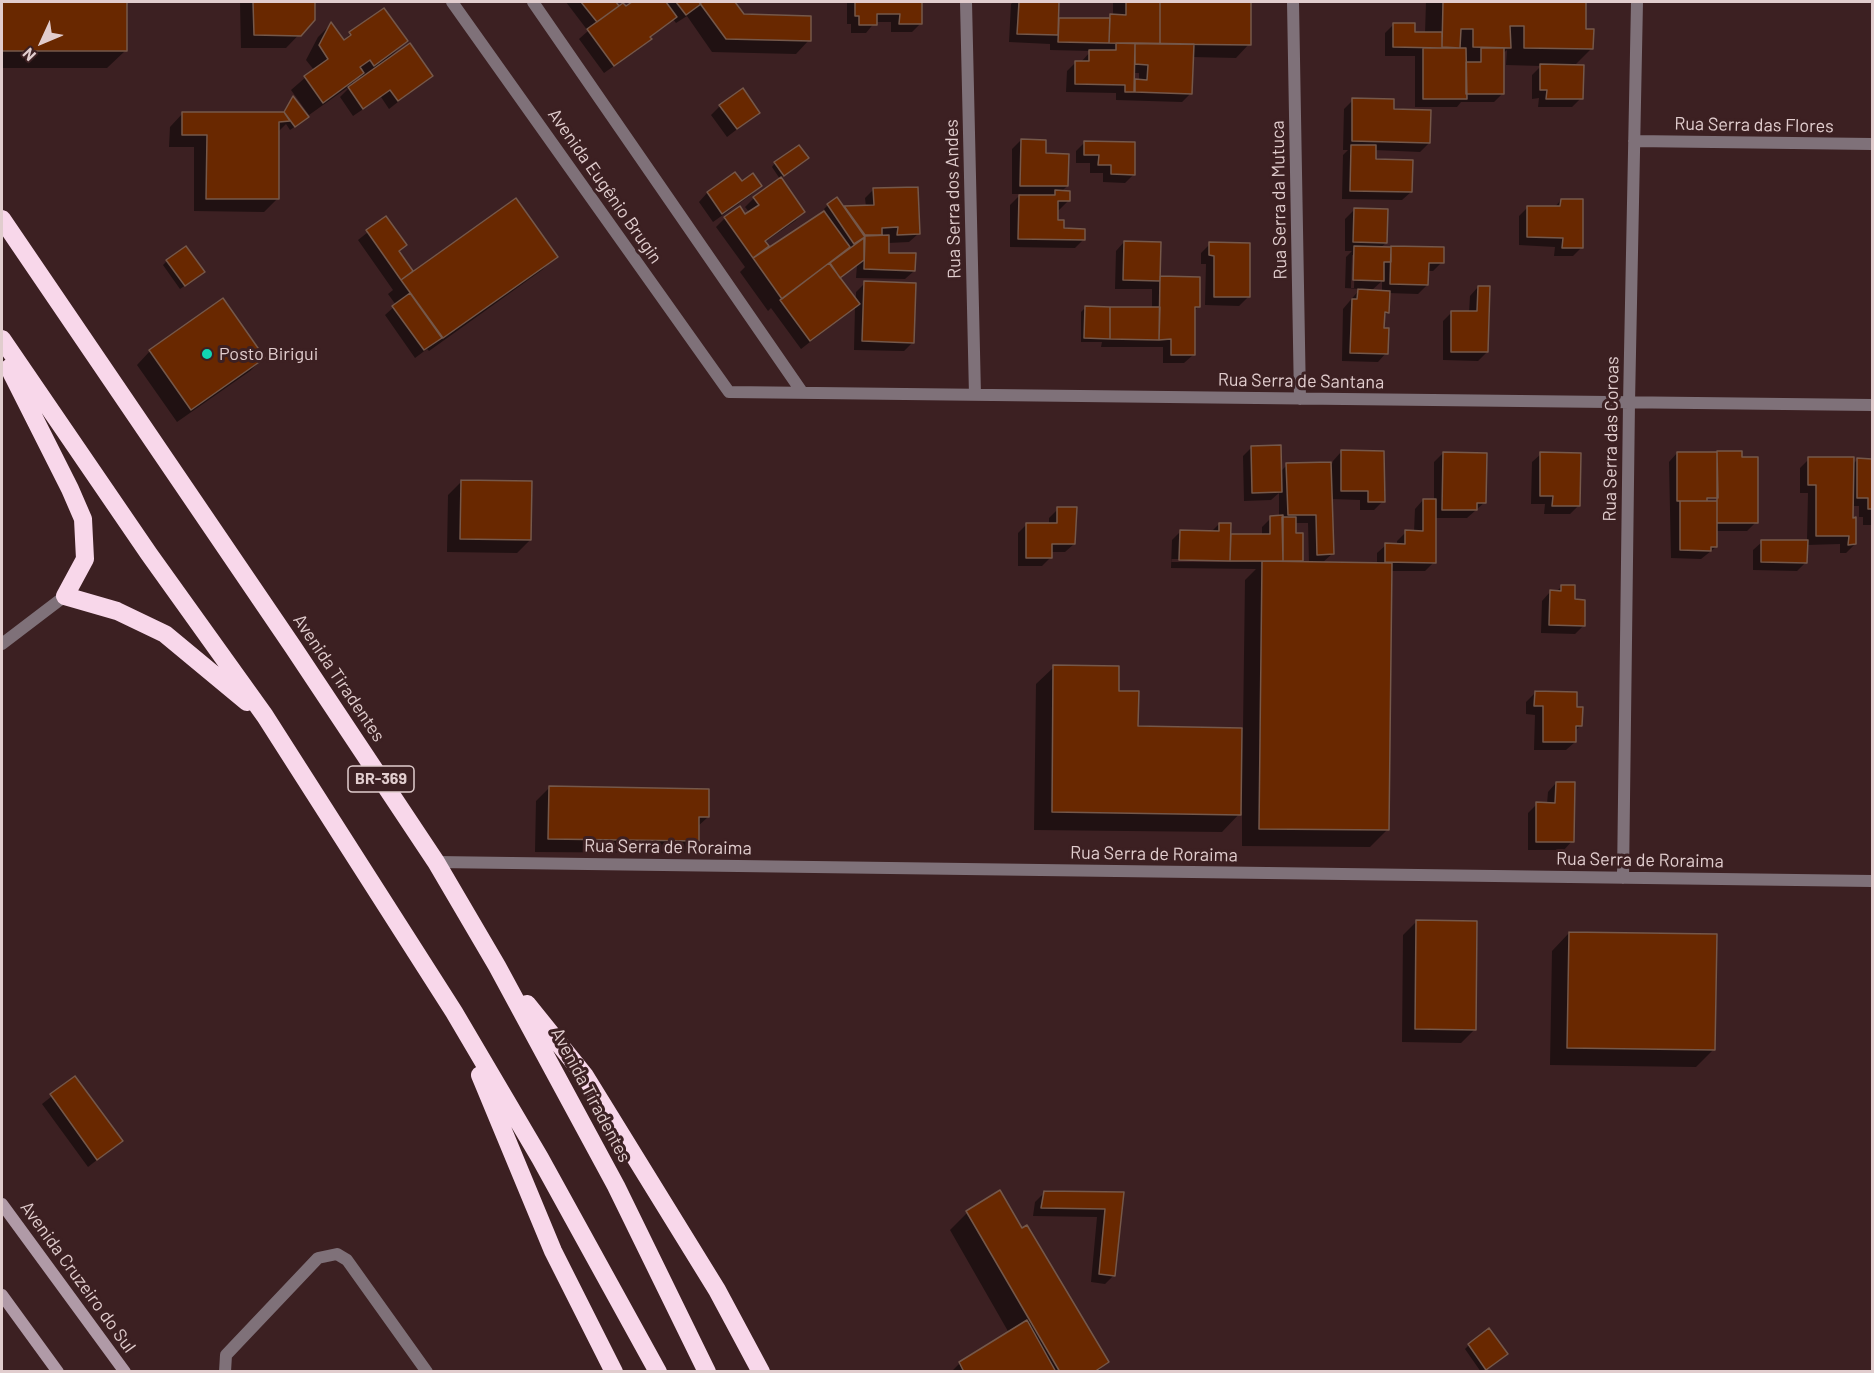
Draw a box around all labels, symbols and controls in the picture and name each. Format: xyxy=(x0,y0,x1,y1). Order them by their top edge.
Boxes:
north arrow xyxy=(12,12,72,72)
text: N xyxy=(18,44,39,65)
street label: Avenida Eugênio Brugin xyxy=(543,104,667,268)
street label: Rua Serra das Flores xyxy=(1674,113,1834,137)
street label: Rua Serra dos Andes xyxy=(941,119,965,279)
street label: Rua Serra da Mutuca xyxy=(1267,120,1291,280)
place label: Posto Birigui xyxy=(219,343,318,365)
marker: Posto Birigui xyxy=(200,347,214,361)
street label: Rua Serra das Coroas xyxy=(1599,356,1623,522)
street label: Rua Serra de Santana xyxy=(1218,369,1384,393)
street label: Avenida Tiradentes xyxy=(288,610,390,746)
road number: BR-369 xyxy=(348,766,414,792)
street label: Rua Serra de Roraima xyxy=(584,835,752,859)
street label: Rua Serra de Roraima xyxy=(1070,842,1238,866)
street label: Rua Serra de Roraima xyxy=(1556,848,1724,872)
street label: Avenida Tiradentes xyxy=(546,1024,636,1166)
street label: Avenida Cruzeiro do Sul xyxy=(16,1197,140,1357)

